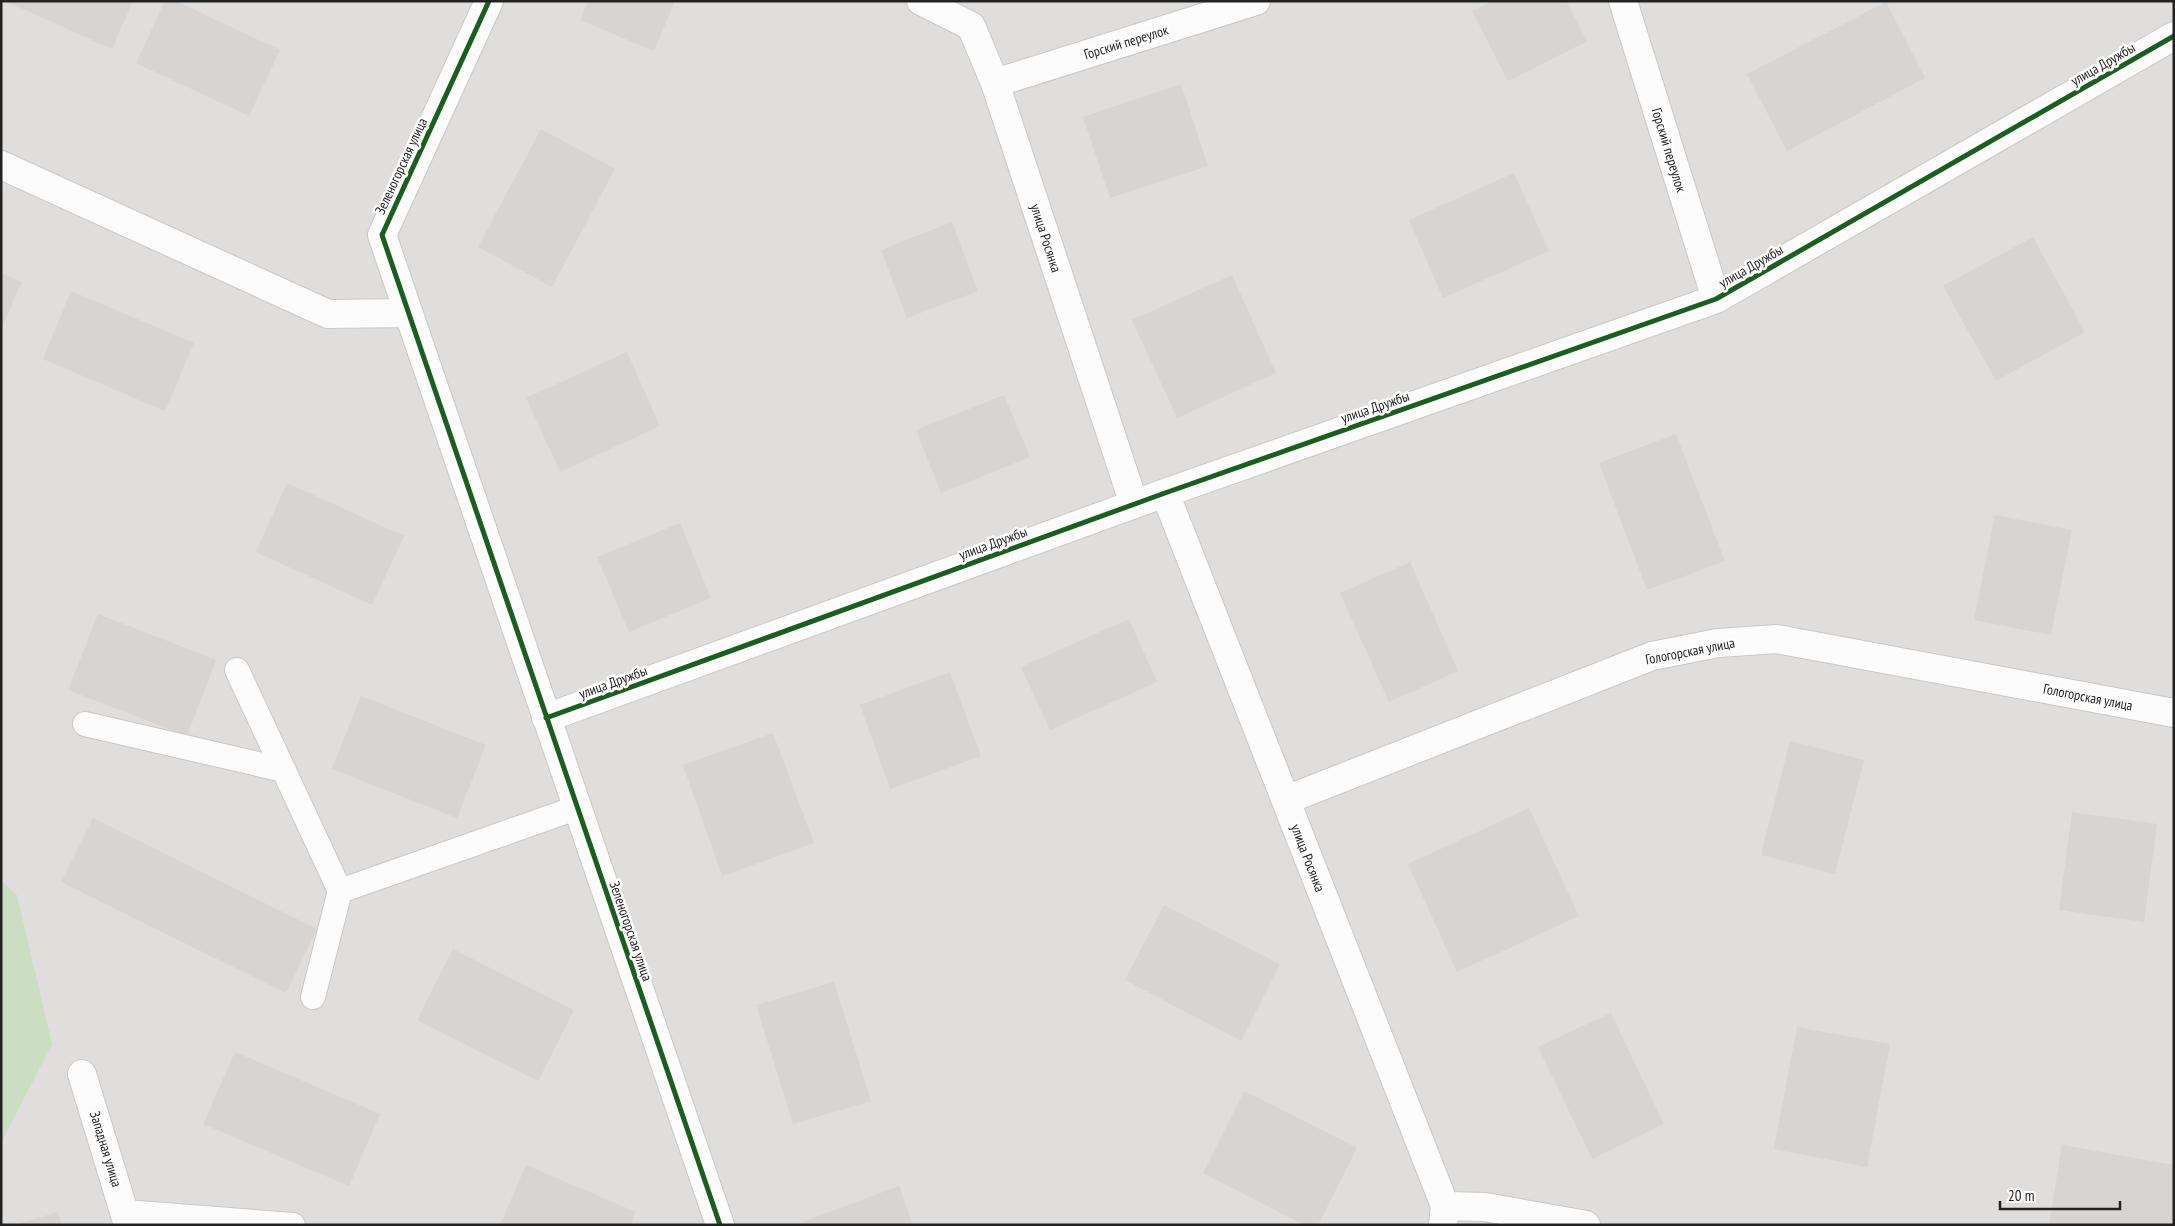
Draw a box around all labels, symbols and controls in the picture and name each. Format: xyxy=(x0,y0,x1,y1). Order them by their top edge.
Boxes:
street label: Горский переулок xyxy=(1082,20,1171,63)
street label: улица Дружбы xyxy=(2068,38,2138,90)
street label: Горский переулок xyxy=(1648,106,1691,195)
street label: Зеленогорская улица xyxy=(371,115,431,217)
street label: улица Росянка xyxy=(1026,201,1066,275)
street label: улица Дружбы xyxy=(1716,240,1786,292)
street label: улица Дружбы xyxy=(1338,387,1412,427)
street label: улица Дружбы xyxy=(956,522,1030,564)
street label: Гологорская улица xyxy=(1644,634,1736,668)
street label: улица Дружбы xyxy=(576,661,650,703)
street label: Гологорская улица xyxy=(2042,680,2134,714)
street label: улица Росянка xyxy=(1287,822,1329,894)
street label: Зеленогорская улица xyxy=(605,879,657,983)
street label: Западная улица xyxy=(86,1109,126,1189)
scale bar xyxy=(2000,1178,2120,1210)
text: 20 m xyxy=(2008,1186,2034,1205)

